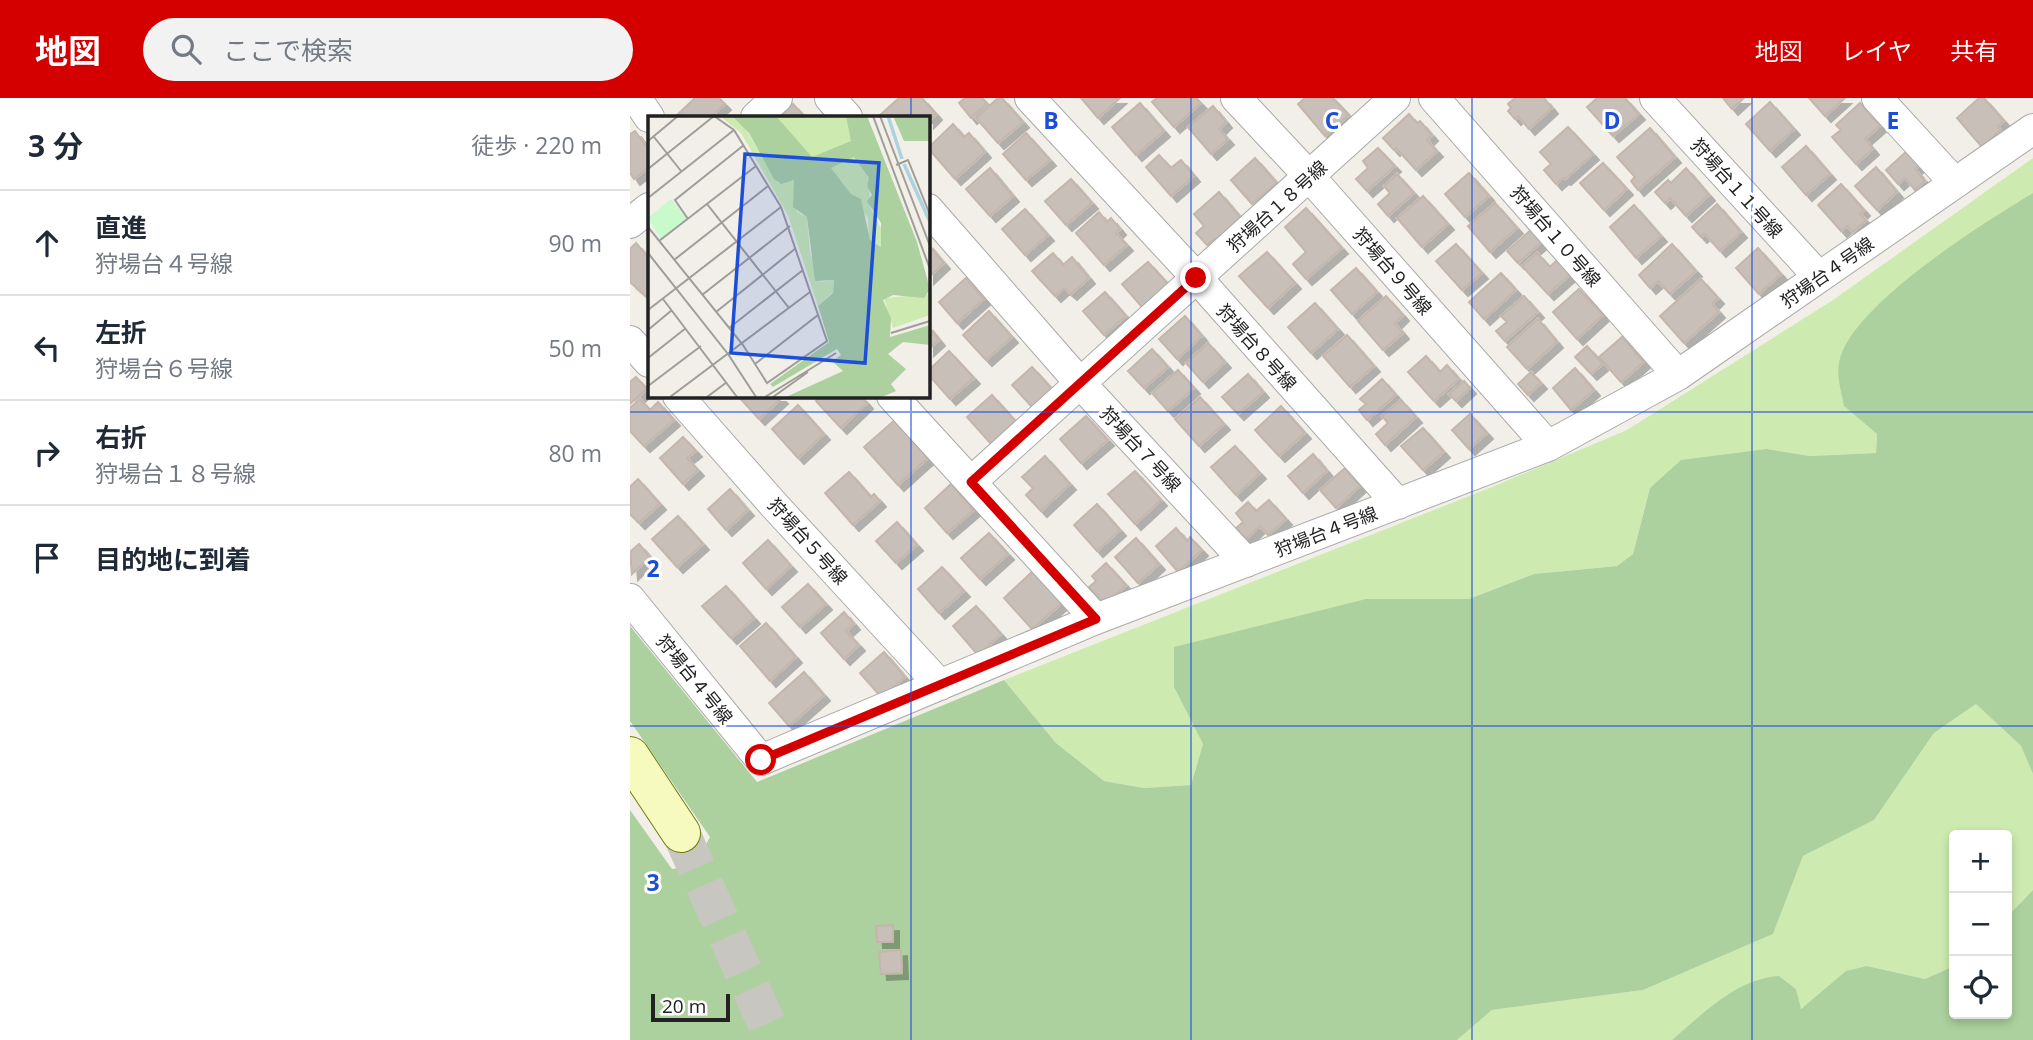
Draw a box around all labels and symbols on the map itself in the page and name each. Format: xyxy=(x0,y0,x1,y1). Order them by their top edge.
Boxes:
text: B xyxy=(1043,104,1059,136)
text: C xyxy=(1325,104,1339,136)
text: D xyxy=(1603,104,1621,136)
text: E xyxy=(1887,104,1899,136)
inset map xyxy=(648,116,929,397)
street label: 狩場台１１号線 xyxy=(1686,133,1788,243)
street label: 狩場台１８号線 xyxy=(1222,155,1332,257)
street label: 狩場台１０号線 xyxy=(1506,181,1606,291)
street label: 狩場台９号線 xyxy=(1349,222,1437,320)
street label: 狩場台４号線 xyxy=(1776,231,1878,313)
route end xyxy=(1180,262,1211,293)
street label: 狩場台８号線 xyxy=(1212,299,1302,395)
street label: 狩場台７号線 xyxy=(1095,401,1187,497)
street label: 狩場台５号線 xyxy=(763,493,853,589)
street label: 狩場台４号線 xyxy=(1271,500,1381,562)
text: 2 xyxy=(646,552,660,584)
street label: 狩場台４号線 xyxy=(652,629,738,729)
route start xyxy=(745,744,776,775)
text: 3 xyxy=(646,866,660,898)
scale bar xyxy=(651,991,730,1023)

